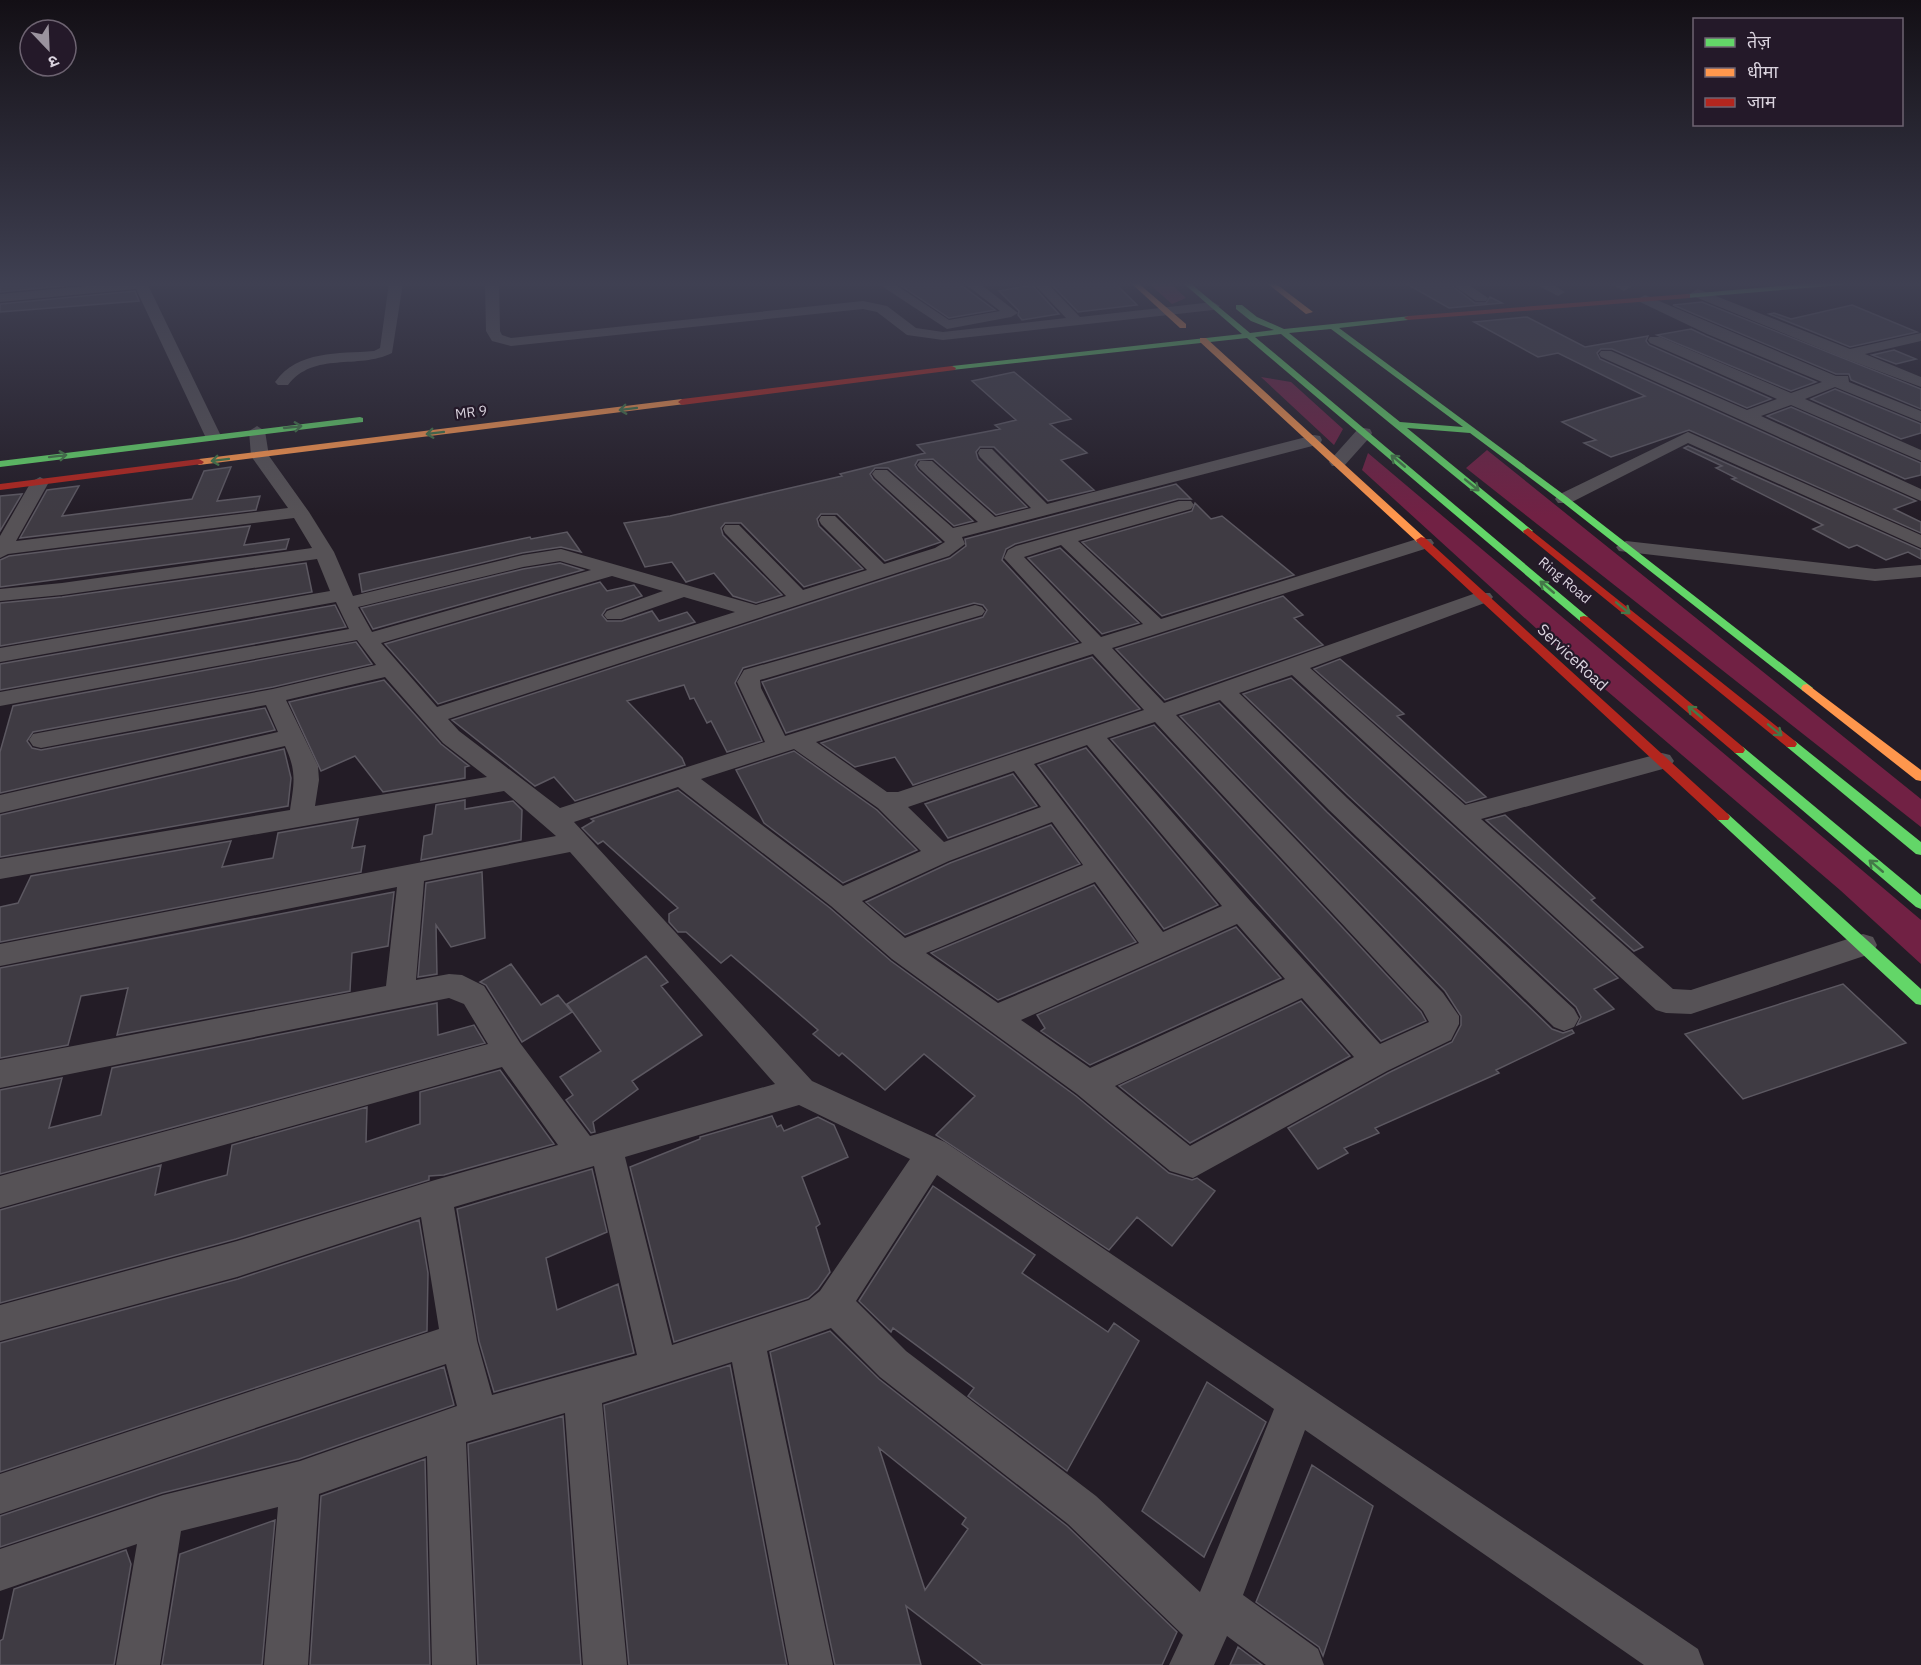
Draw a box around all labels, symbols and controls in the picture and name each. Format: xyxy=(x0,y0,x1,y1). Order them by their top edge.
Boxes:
north arrow xyxy=(18,18,78,78)
legend xyxy=(1693,18,1903,126)
text: तेज़ xyxy=(1747,30,1771,53)
text: उ xyxy=(45,51,62,73)
text: धीमा xyxy=(1747,60,1778,83)
text: जाम xyxy=(1747,90,1777,113)
street label: MR 9 xyxy=(454,401,488,423)
one-way arrow xyxy=(619,404,638,415)
one-way arrow xyxy=(283,421,303,432)
one-way arrow xyxy=(425,428,445,439)
one-way arrow xyxy=(48,451,67,462)
one-way arrow xyxy=(211,455,231,466)
one-way arrow xyxy=(1390,455,1406,468)
one-way arrow xyxy=(1464,478,1480,491)
street label: Ring Road xyxy=(1535,553,1595,607)
one-way arrow xyxy=(1539,580,1555,593)
one-way arrow xyxy=(1615,601,1631,614)
street label: ServiceRoad xyxy=(1533,619,1613,695)
one-way arrow xyxy=(1687,706,1703,719)
one-way arrow xyxy=(1766,724,1782,737)
one-way arrow xyxy=(1868,859,1884,872)

